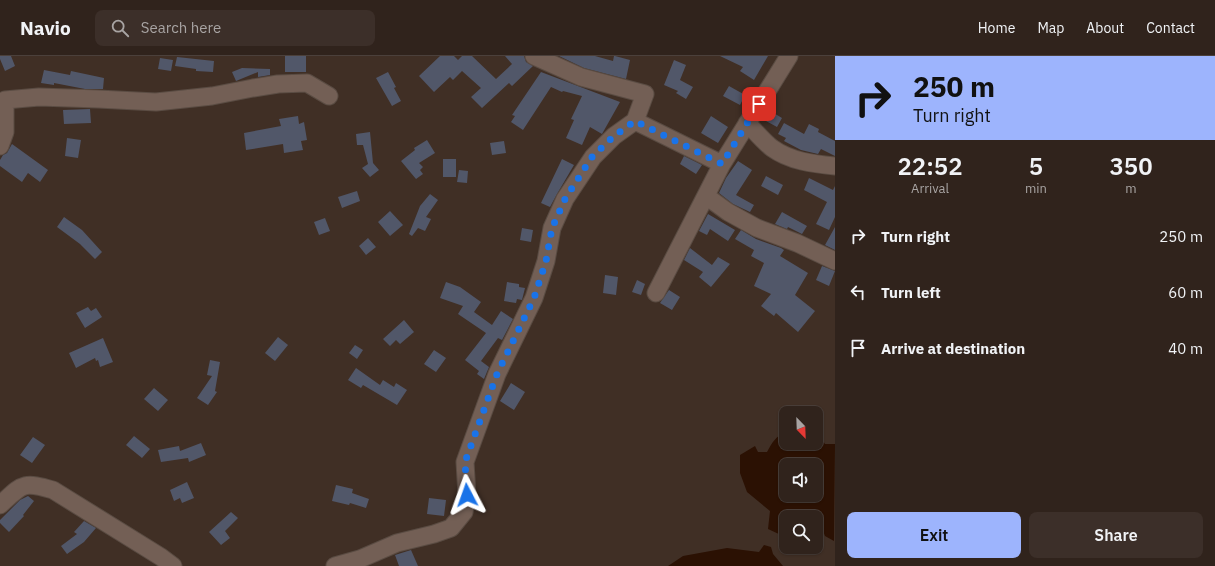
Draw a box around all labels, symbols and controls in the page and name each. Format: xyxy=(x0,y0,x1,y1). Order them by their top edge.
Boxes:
search box xyxy=(95,10,375,46)
text: Navio xyxy=(20,16,71,40)
icon: search xyxy=(109,17,131,39)
text: Search here xyxy=(141,18,221,37)
text: Home xyxy=(978,19,1015,37)
text: Map xyxy=(1037,19,1064,37)
text: About xyxy=(1086,19,1124,37)
text: Contact xyxy=(1146,19,1195,37)
text: 250 m xyxy=(913,68,995,105)
icon: right xyxy=(847,72,899,124)
pin xyxy=(742,87,776,121)
icon: arrive xyxy=(748,93,770,115)
text: Turn right xyxy=(913,104,991,127)
text: 22:52 xyxy=(897,150,963,182)
text: 5 xyxy=(1029,150,1043,182)
text: 350 xyxy=(1109,150,1153,182)
text: Arrival xyxy=(911,180,949,197)
text: min xyxy=(1025,180,1047,197)
text: m xyxy=(1125,180,1137,197)
icon: right xyxy=(847,225,869,247)
text: Turn right xyxy=(881,227,950,246)
text: 250 m xyxy=(1159,227,1203,246)
icon: left xyxy=(847,281,869,303)
text: Turn left xyxy=(881,283,941,302)
text: 60 m xyxy=(1168,283,1203,302)
icon: arrive xyxy=(847,337,869,359)
text: Arrive at destination xyxy=(881,339,1025,358)
text: 40 m xyxy=(1168,339,1203,358)
north arrow xyxy=(779,406,823,450)
map controls xyxy=(779,406,823,554)
button: sound xyxy=(779,458,823,502)
position arrow xyxy=(446,474,488,516)
button: search xyxy=(779,510,823,554)
button: Exit xyxy=(847,512,1021,558)
button: Share xyxy=(1029,512,1203,558)

